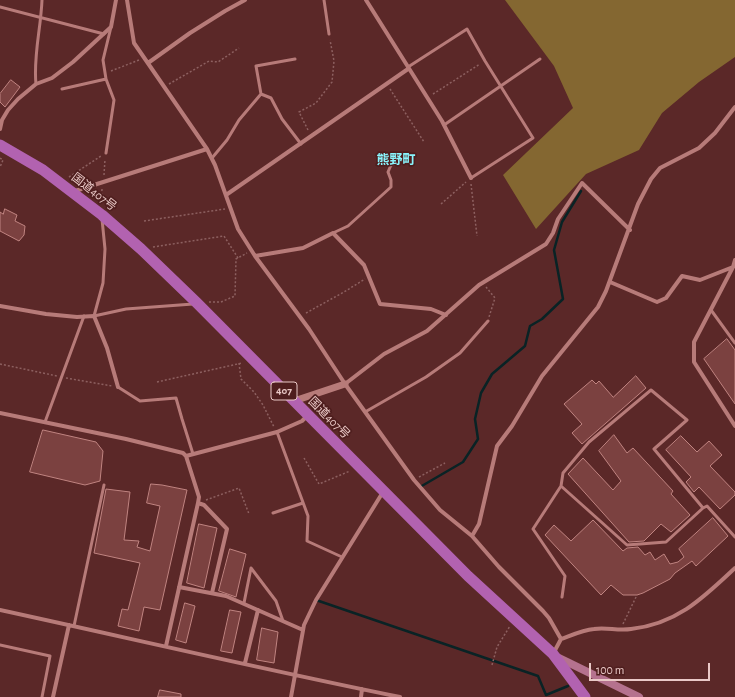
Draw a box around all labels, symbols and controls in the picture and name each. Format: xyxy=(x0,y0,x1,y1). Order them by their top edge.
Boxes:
district label: 熊野町 xyxy=(377,152,415,168)
street label: 国道407号 xyxy=(69,170,119,214)
road number: 407 xyxy=(271,382,297,400)
street label: 国道407号 xyxy=(305,394,353,442)
scale bar xyxy=(591,655,712,681)
text: 100 m xyxy=(596,664,624,676)

